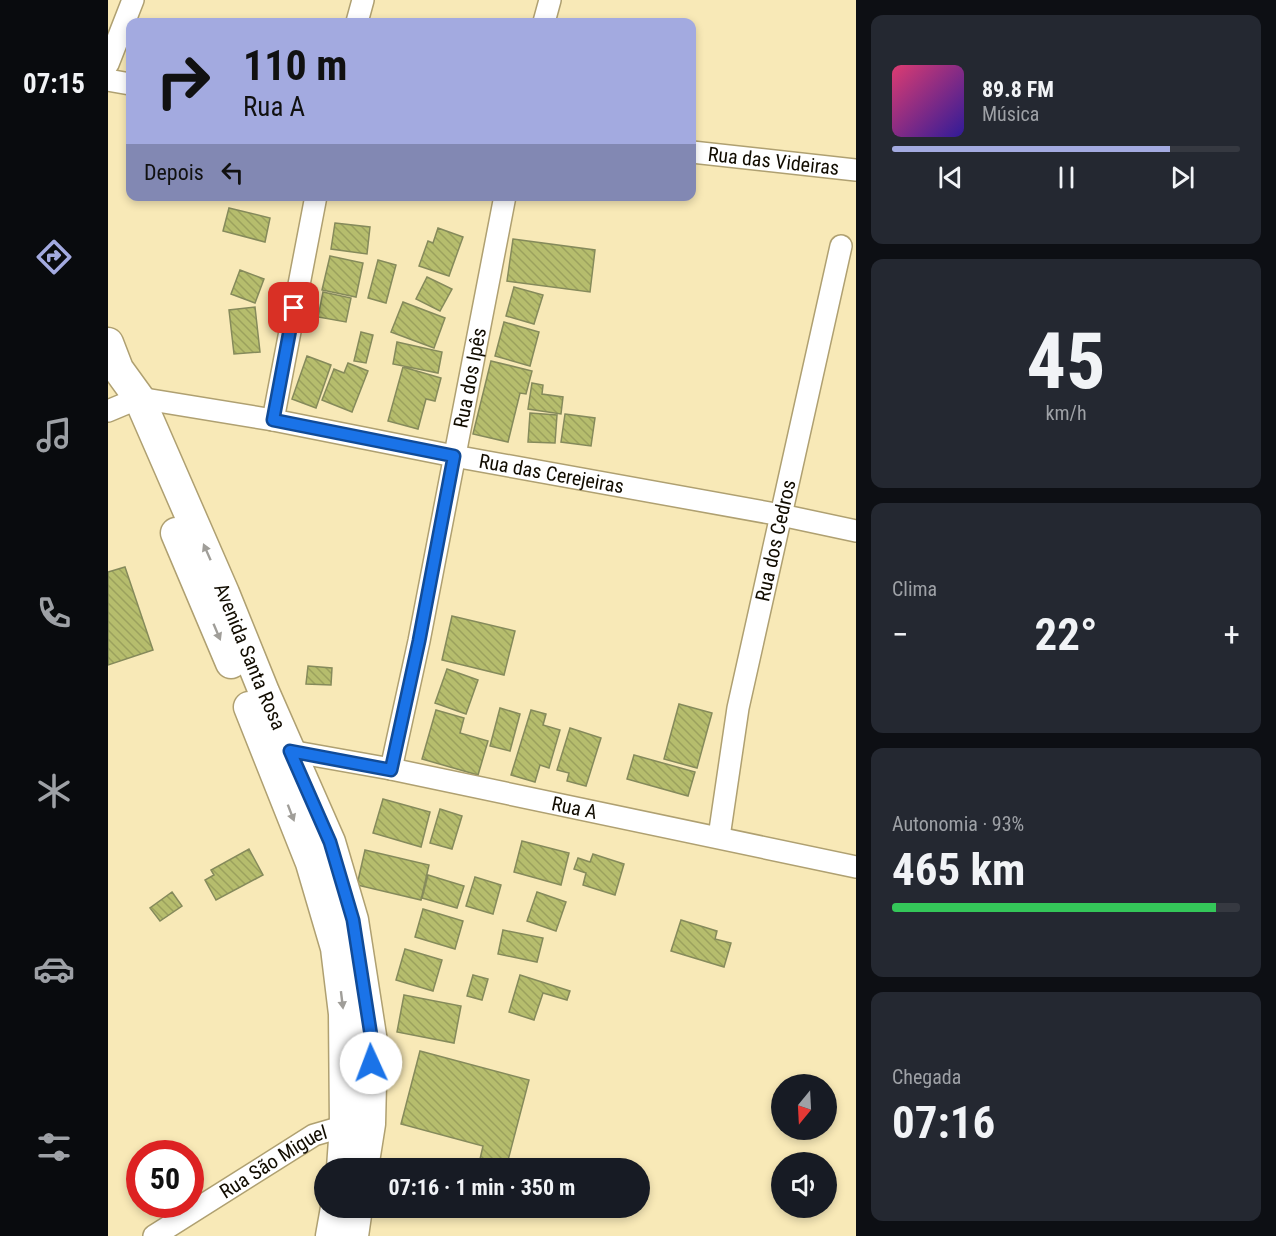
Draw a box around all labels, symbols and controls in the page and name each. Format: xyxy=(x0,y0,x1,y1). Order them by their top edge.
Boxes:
text: 110 m xyxy=(243,41,348,90)
icon: right xyxy=(144,42,222,120)
text: 07:15 xyxy=(23,68,85,100)
text: 89.8 FM xyxy=(982,77,1054,102)
text: Rua A xyxy=(243,91,305,123)
text: Música xyxy=(982,102,1039,126)
street label: Rua das Videiras xyxy=(707,142,840,180)
icon: left xyxy=(216,156,249,189)
text: Depois xyxy=(144,160,204,185)
icon: previous xyxy=(934,161,967,194)
icon: pause xyxy=(1050,161,1083,194)
icon: next xyxy=(1166,161,1199,194)
icon: directions xyxy=(33,236,75,278)
pin xyxy=(268,282,319,333)
icon: arrive xyxy=(277,291,310,324)
text: 45 xyxy=(1027,316,1105,407)
street label: Rua dos Ipês xyxy=(448,326,491,430)
text: km/h xyxy=(1045,401,1087,425)
icon: music xyxy=(33,414,75,456)
street label: Rua das Cerejeiras xyxy=(477,449,626,498)
street label: Rua dos Cedros xyxy=(750,477,801,604)
one-way arrow xyxy=(202,543,212,561)
text: Clima xyxy=(892,577,937,601)
street label: Avenida Santa Rosa xyxy=(209,579,291,733)
icon: phone xyxy=(33,592,75,634)
text: 22° xyxy=(1035,608,1098,661)
text: − xyxy=(892,615,909,654)
text: + xyxy=(1224,615,1240,654)
one-way arrow xyxy=(213,623,223,641)
icon: climate xyxy=(33,770,75,812)
street label: Rua A xyxy=(549,791,600,824)
one-way arrow xyxy=(287,804,296,822)
text: Autonomia · 93% xyxy=(892,812,1024,836)
text: 465 km xyxy=(892,843,1025,896)
icon: car xyxy=(33,948,75,990)
one-way arrow xyxy=(338,991,347,1010)
position arrow xyxy=(339,1031,403,1095)
text: Chegada xyxy=(892,1065,961,1089)
north arrow xyxy=(771,1074,837,1140)
map controls xyxy=(771,1074,837,1218)
text: 07:16 xyxy=(892,1096,995,1149)
street label: Rua São Miguel xyxy=(215,1120,330,1204)
icon: filters xyxy=(33,1126,75,1168)
speed limit sign: 50 xyxy=(126,1140,204,1218)
button: sound xyxy=(771,1152,837,1218)
text: 07:16 · 1 min · 350 m xyxy=(389,1175,575,1200)

